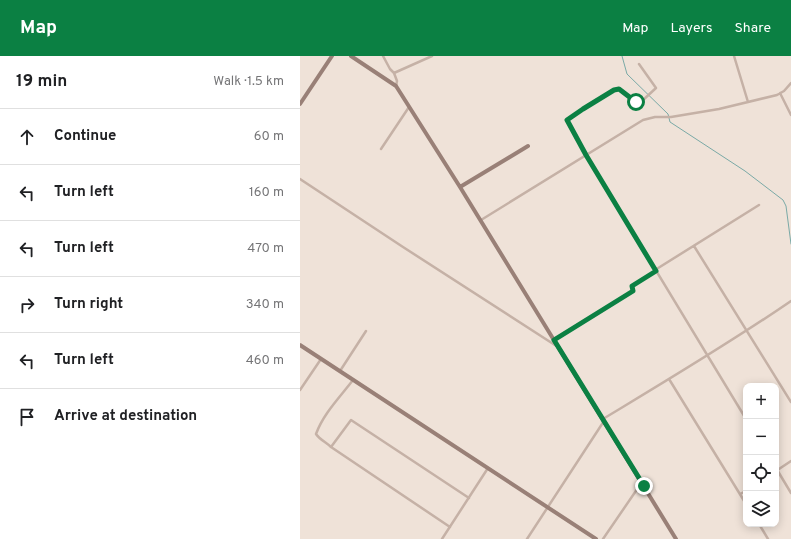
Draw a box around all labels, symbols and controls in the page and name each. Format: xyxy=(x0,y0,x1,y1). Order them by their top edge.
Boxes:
text: Map xyxy=(20,16,57,40)
text: Map xyxy=(622,20,648,37)
text: Layers xyxy=(670,20,712,37)
text: Share xyxy=(734,20,771,37)
text: 19 min xyxy=(16,71,67,93)
text: Walk · 1.5 km xyxy=(213,74,284,90)
route start xyxy=(627,93,645,111)
icon: ahead xyxy=(16,126,38,148)
text: Continue xyxy=(54,127,116,146)
text: 60 m xyxy=(254,129,284,145)
icon: left xyxy=(16,182,38,204)
text: Turn left xyxy=(54,183,114,202)
text: 160 m xyxy=(249,185,284,201)
icon: left xyxy=(16,238,38,260)
text: Turn left xyxy=(54,239,114,258)
text: 470 m xyxy=(247,241,284,257)
icon: right xyxy=(16,294,38,316)
text: Turn right xyxy=(54,295,123,314)
text: 340 m xyxy=(246,297,284,313)
icon: left xyxy=(16,350,38,372)
text: Turn left xyxy=(54,351,114,370)
text: 460 m xyxy=(246,353,284,369)
map controls xyxy=(743,383,779,527)
button: + xyxy=(743,383,779,419)
icon: arrive xyxy=(16,406,38,428)
text: Arrive at destination xyxy=(54,407,197,426)
button: − xyxy=(743,419,779,455)
button: locate xyxy=(743,455,779,491)
route end xyxy=(635,477,653,495)
button: layers xyxy=(743,491,779,527)

